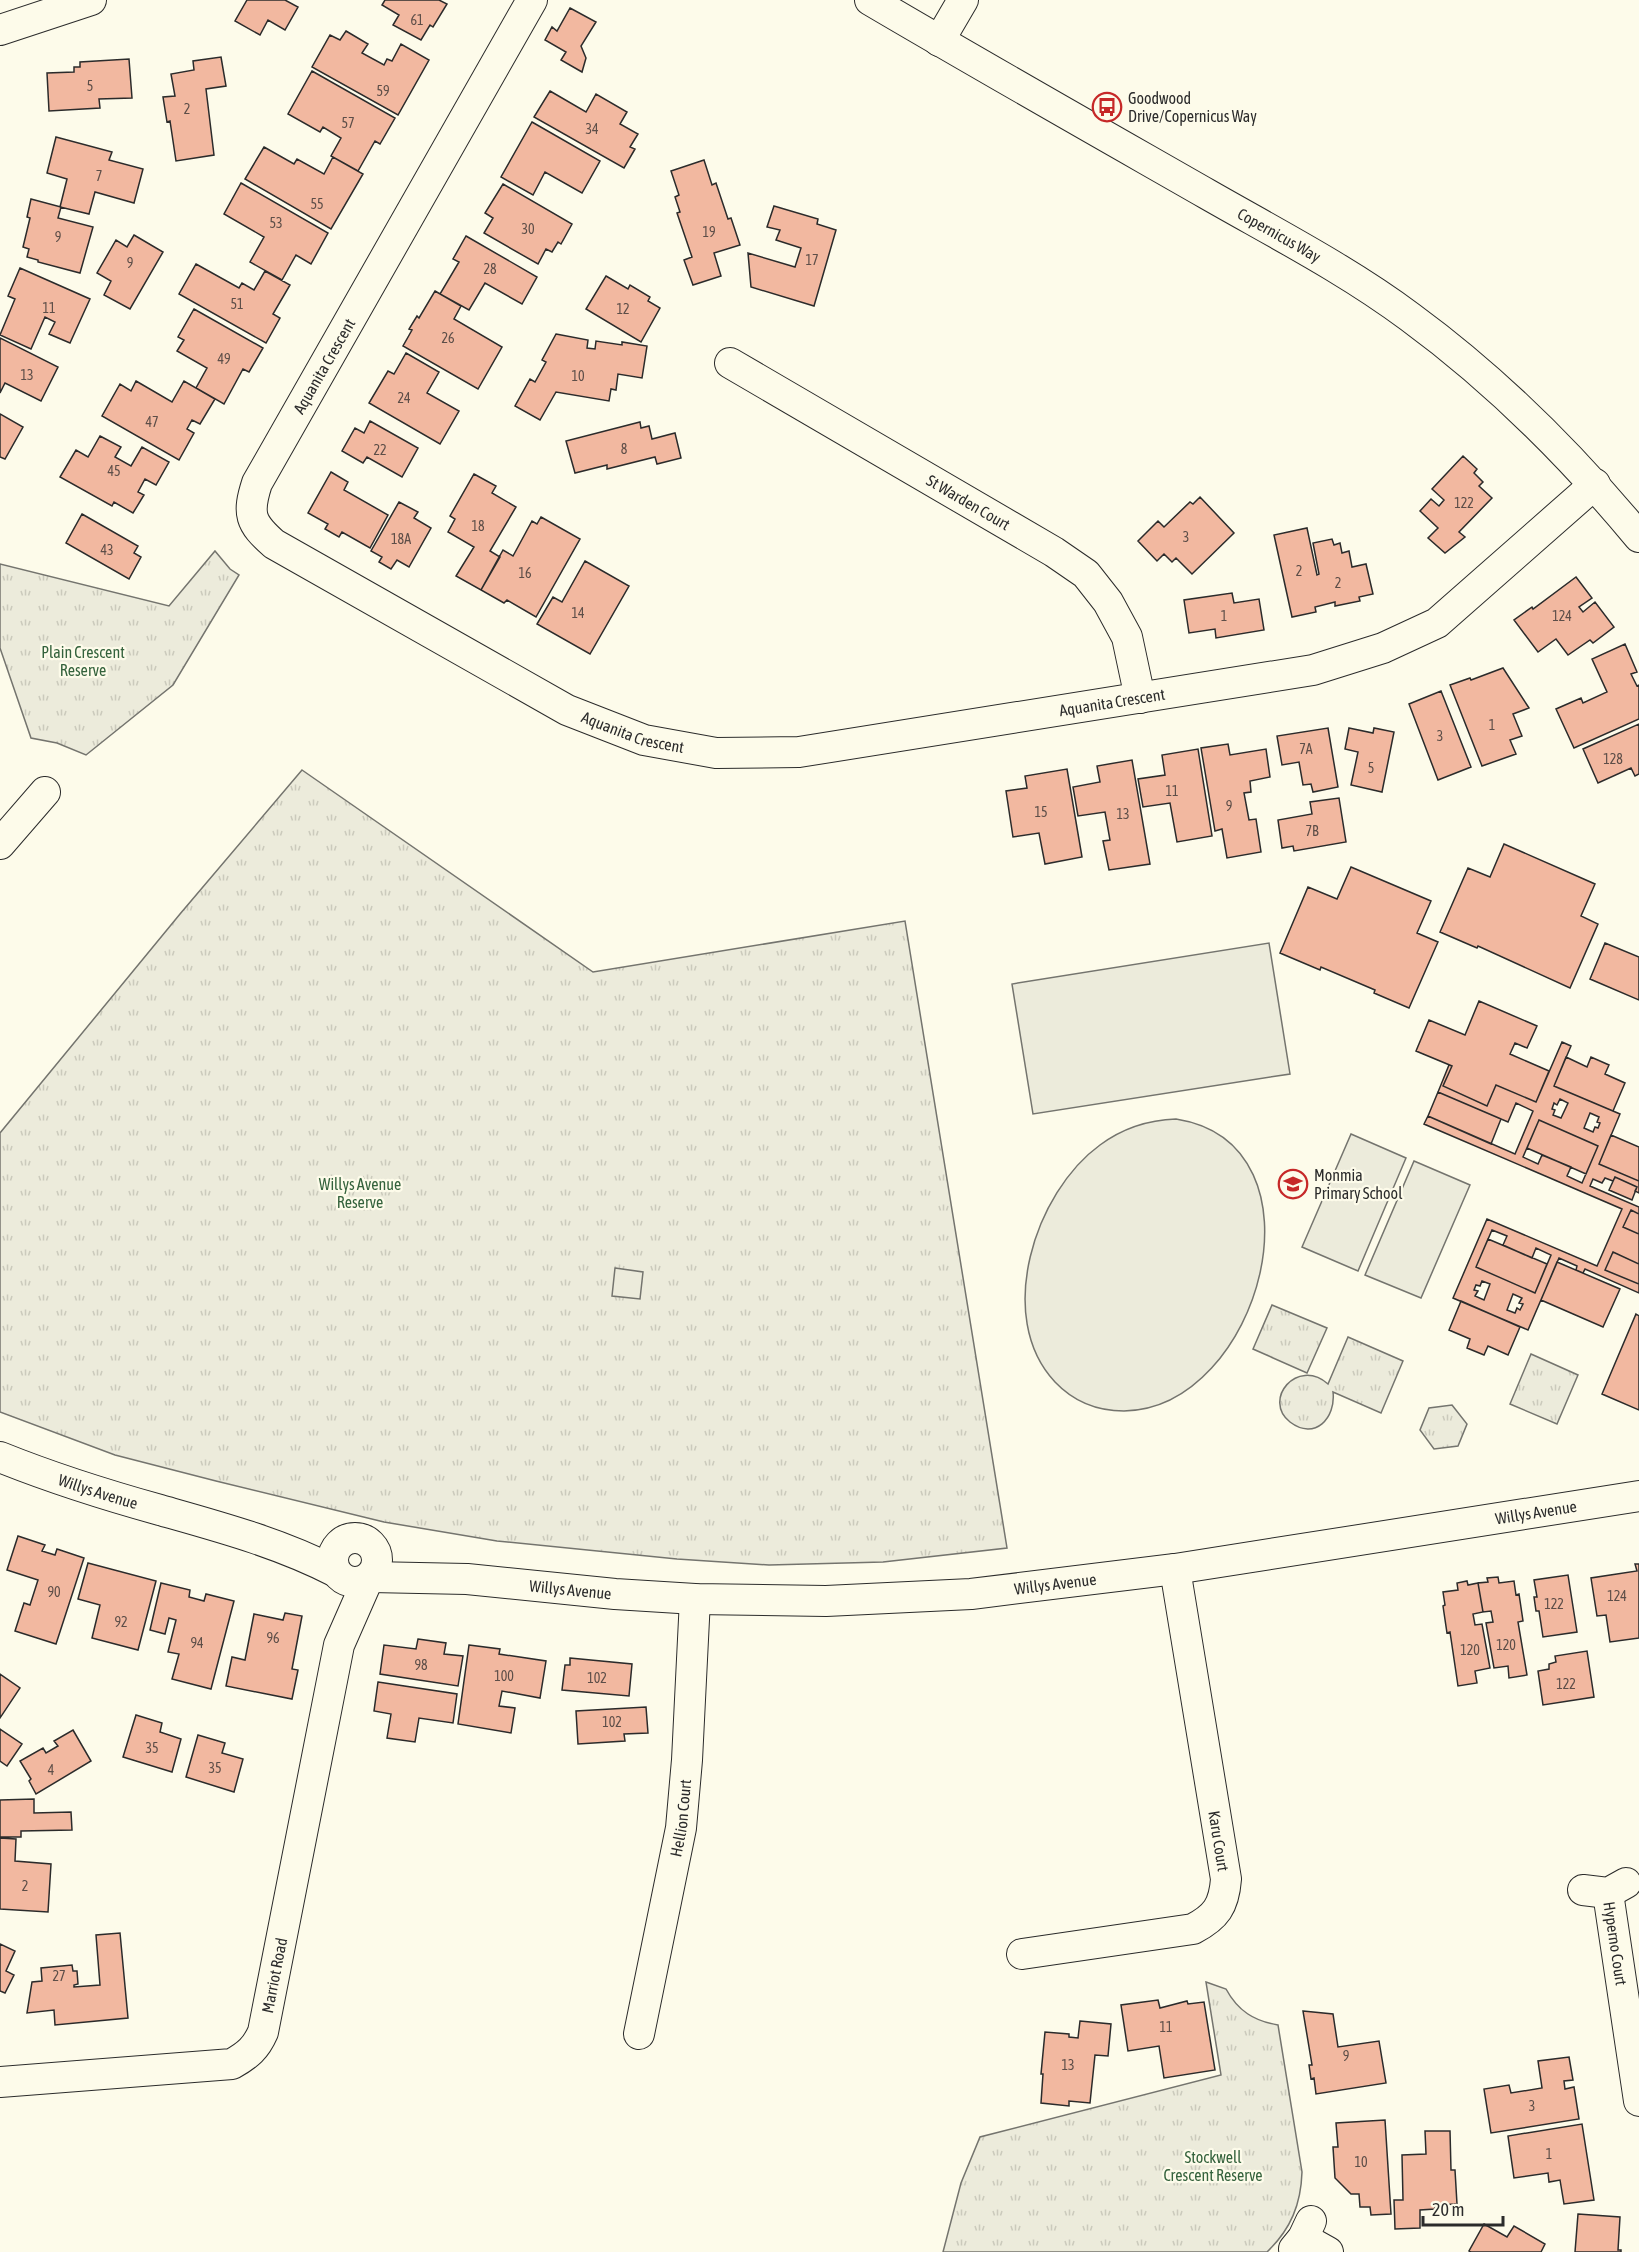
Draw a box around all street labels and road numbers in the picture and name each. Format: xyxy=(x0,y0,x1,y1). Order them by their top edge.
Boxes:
street label: Copernicus Way xyxy=(1235,204,1324,267)
street label: Aquanita Crescent xyxy=(290,315,360,417)
street label: St Warden Court xyxy=(924,471,1014,534)
street label: Aquanita Crescent xyxy=(1058,685,1167,719)
street label: Aquanita Crescent xyxy=(579,708,686,756)
street label: Willys Avenue xyxy=(56,1470,140,1512)
street label: Willys Avenue xyxy=(1494,1497,1578,1528)
street label: Willys Avenue xyxy=(1013,1570,1097,1598)
street label: Willys Avenue xyxy=(529,1576,612,1603)
street label: Hellion Court xyxy=(666,1778,694,1858)
street label: Karu Court xyxy=(1205,1809,1233,1873)
street label: Hyperno Court xyxy=(1600,1900,1631,1987)
street label: Marriot Road xyxy=(258,1936,290,2014)

